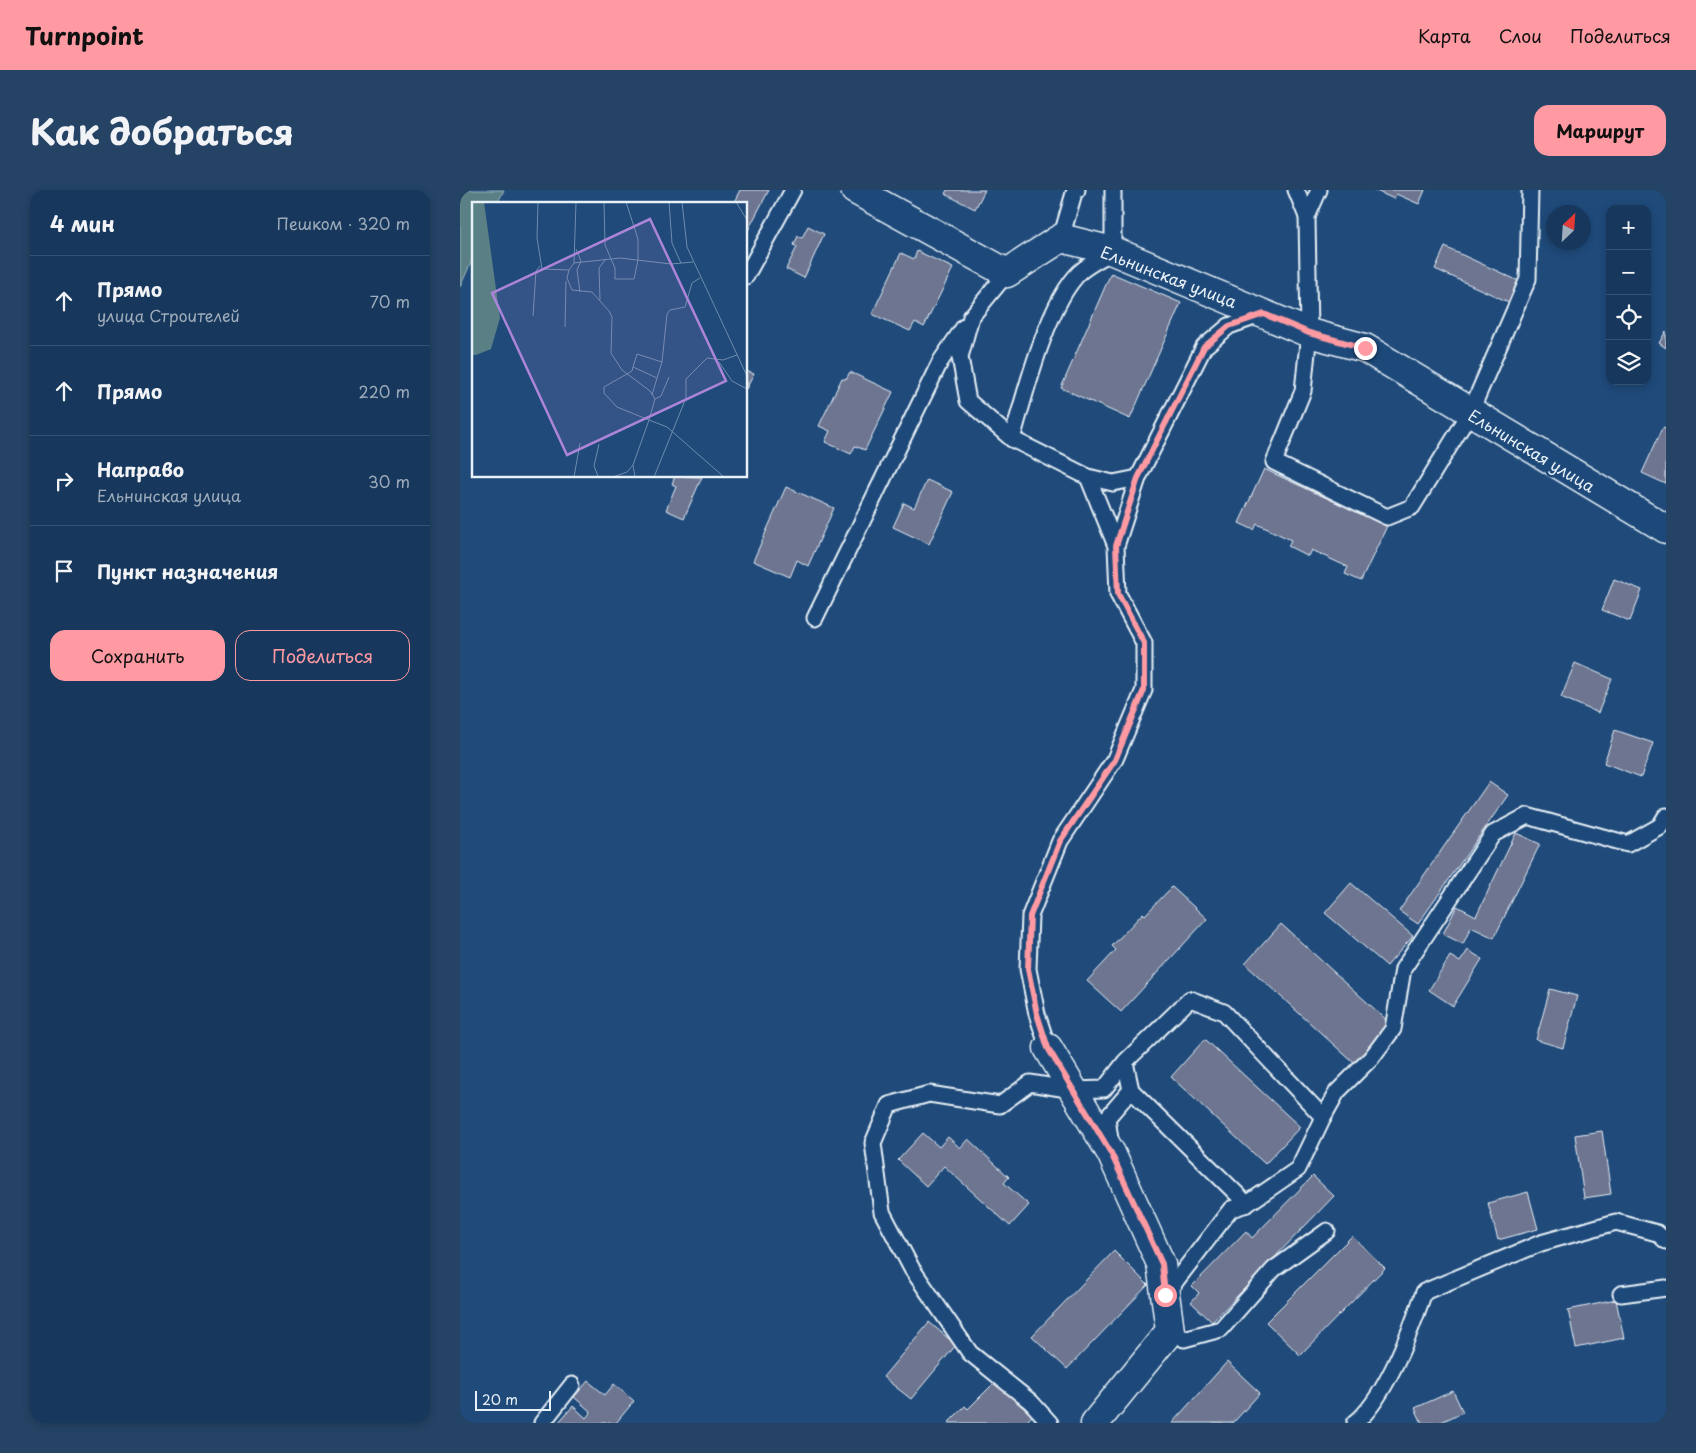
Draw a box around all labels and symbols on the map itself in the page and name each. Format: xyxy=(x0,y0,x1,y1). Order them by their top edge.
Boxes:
inset map xyxy=(472,202,748,478)
north arrow xyxy=(1546,205,1591,250)
street label: Ельнинская улица xyxy=(1097,239,1241,313)
route end xyxy=(1354,337,1377,360)
street label: Ельнинская улица xyxy=(1464,403,1600,497)
route start xyxy=(1154,1284,1177,1307)
scale bar xyxy=(475,1388,551,1411)

